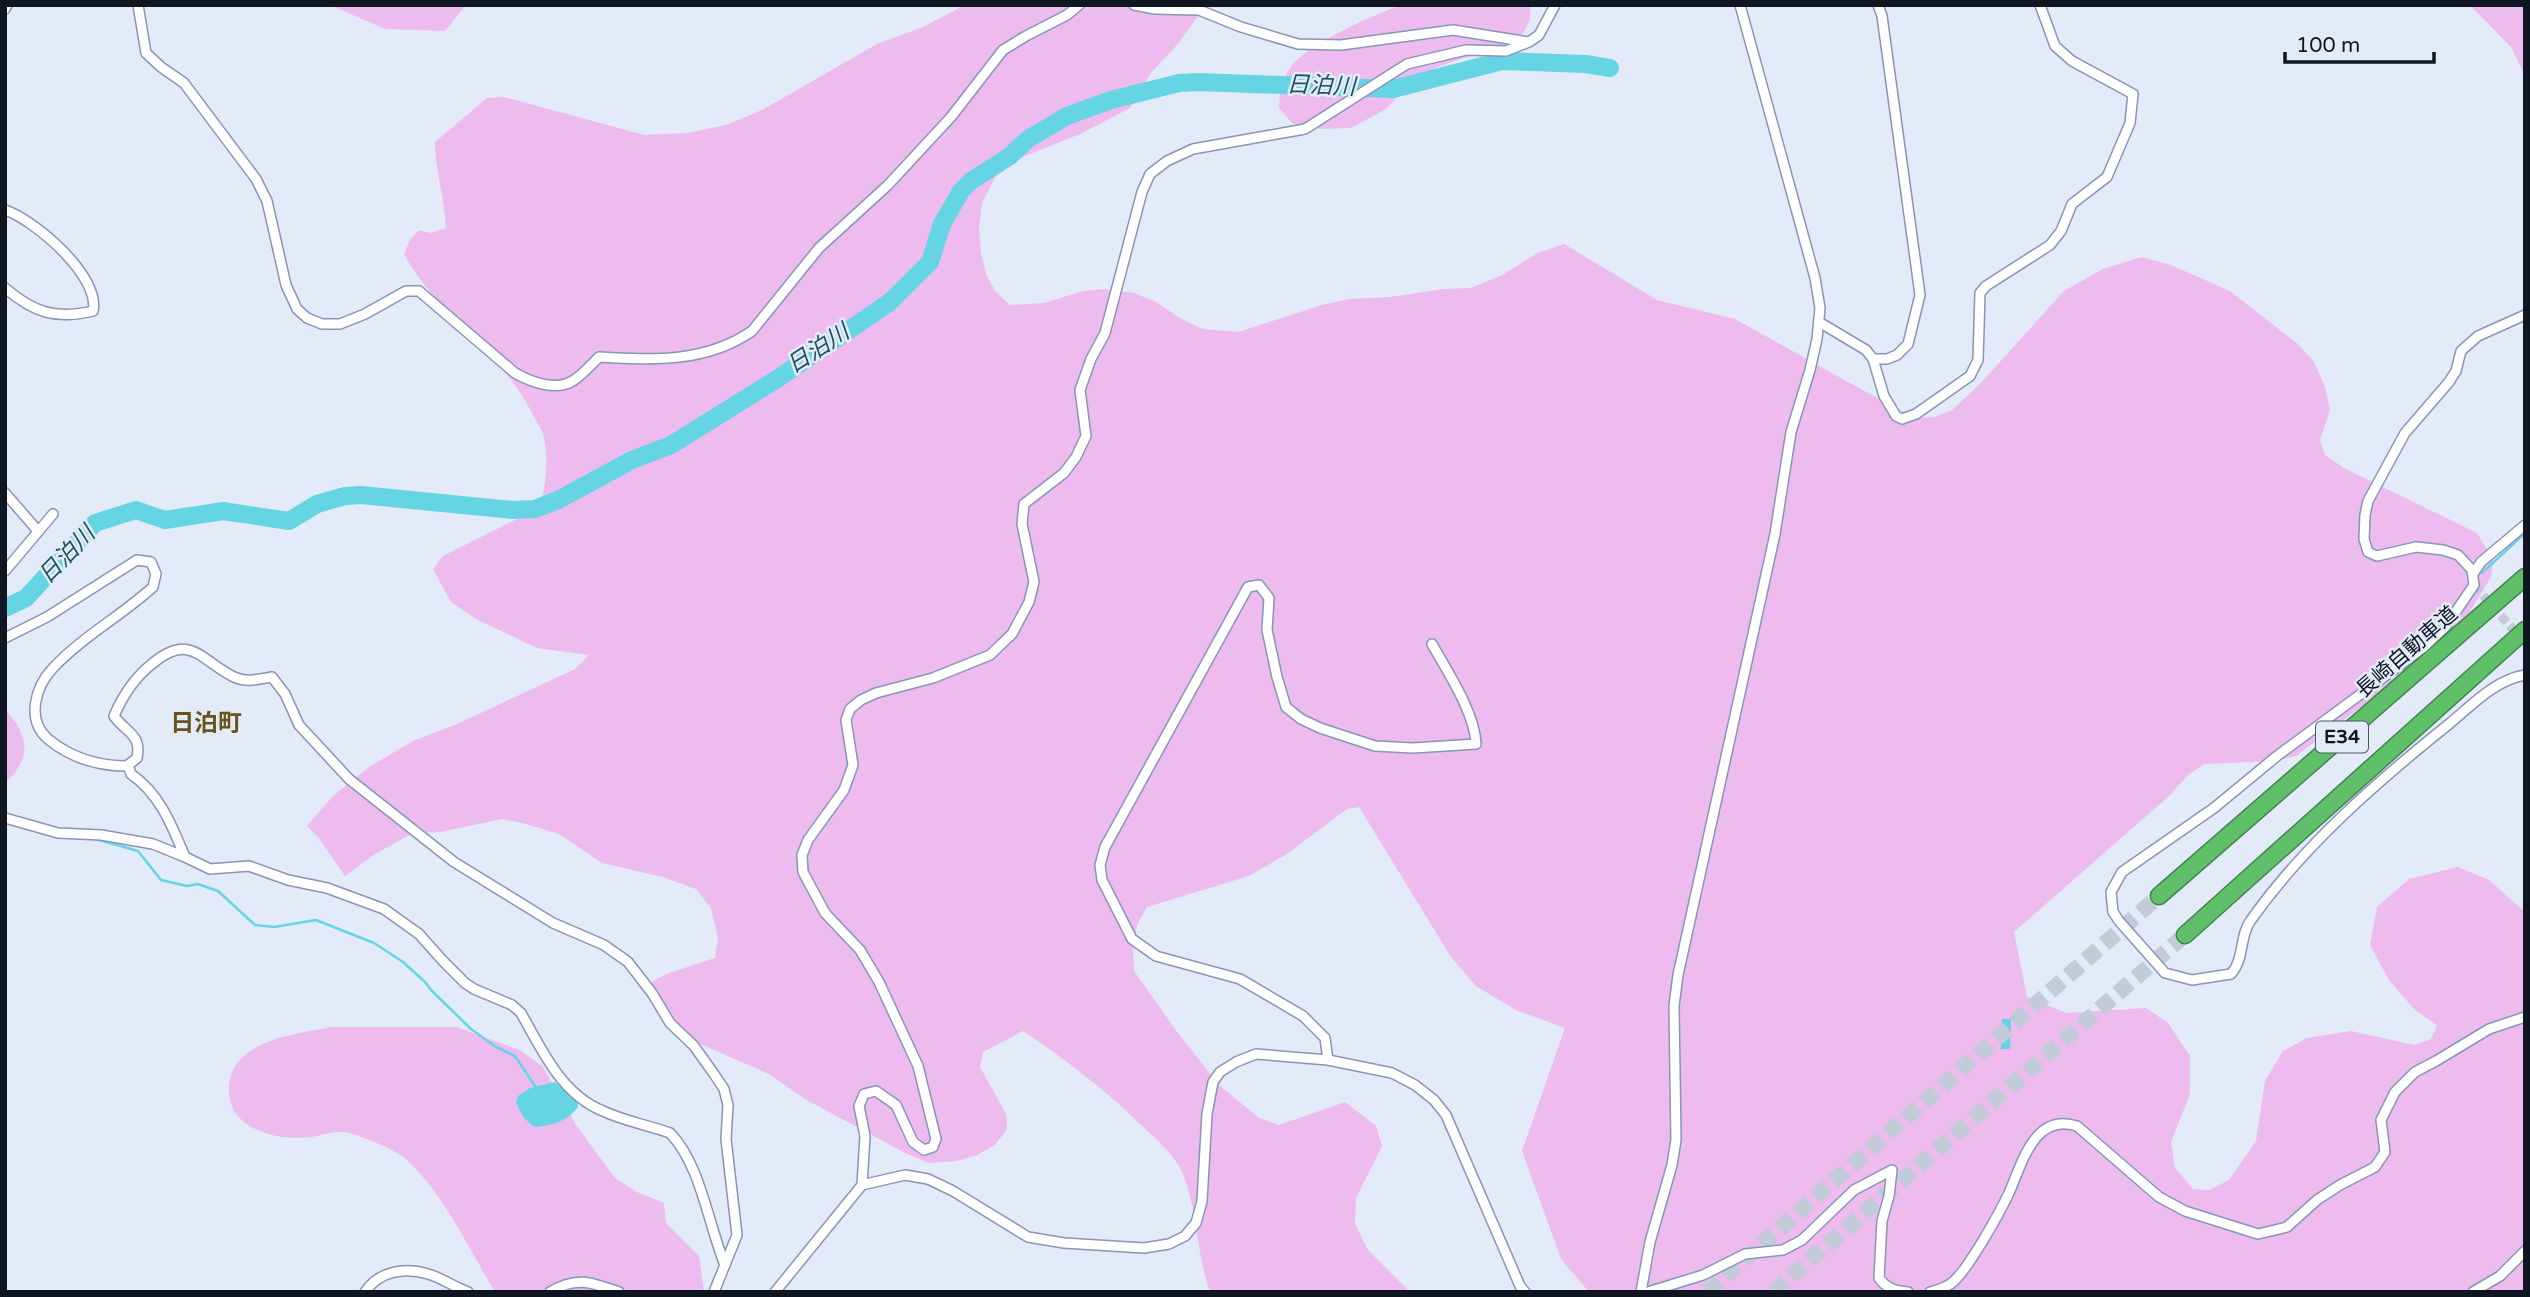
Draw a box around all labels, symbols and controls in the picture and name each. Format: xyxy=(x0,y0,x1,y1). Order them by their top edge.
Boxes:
scale bar xyxy=(2285,21,2434,65)
text: 100 m xyxy=(2296,33,2360,58)
water label: 日泊川 xyxy=(1286,71,1359,101)
water label: 日泊川 xyxy=(781,317,857,380)
water label: 日泊川 xyxy=(33,518,103,590)
street label: 長崎自動車道 xyxy=(2351,601,2463,703)
district label: 日泊町 xyxy=(170,709,242,738)
road number: E34 xyxy=(2316,722,2368,752)

